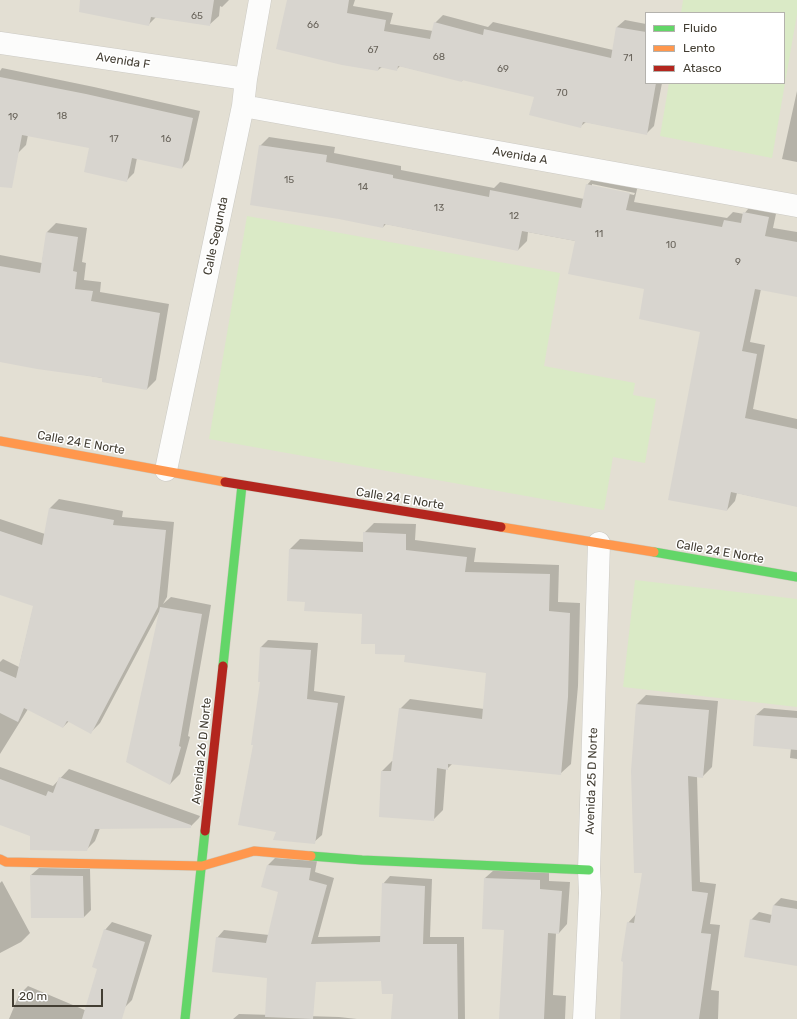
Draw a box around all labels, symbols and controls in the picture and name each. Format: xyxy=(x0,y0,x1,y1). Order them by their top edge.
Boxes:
house number: 65 xyxy=(191,10,203,22)
legend xyxy=(645,12,785,84)
house number: 66 xyxy=(307,19,319,31)
text: Fluido xyxy=(683,21,717,35)
text: Lento xyxy=(683,41,715,55)
house number: 67 xyxy=(368,44,378,56)
street label: Avenida F xyxy=(95,50,151,72)
house number: 68 xyxy=(433,51,445,63)
house number: 71 xyxy=(623,52,633,64)
text: Atasco xyxy=(683,61,722,75)
house number: 69 xyxy=(497,63,509,75)
house number: 70 xyxy=(556,87,568,99)
house number: 18 xyxy=(57,110,67,122)
house number: 19 xyxy=(8,111,18,123)
house number: 17 xyxy=(109,133,119,145)
house number: 16 xyxy=(161,133,171,145)
street label: Avenida A xyxy=(491,144,549,168)
house number: 15 xyxy=(284,174,294,186)
house number: 14 xyxy=(358,181,368,193)
street label: Calle Segunda xyxy=(201,196,231,276)
house number: 13 xyxy=(434,202,444,214)
house number: 12 xyxy=(509,210,519,222)
house number: 11 xyxy=(595,228,603,240)
house number: 10 xyxy=(666,239,676,251)
house number: 9 xyxy=(735,256,741,268)
street label: Calle 24 E Norte xyxy=(36,428,126,458)
street label: Calle 24 E Norte xyxy=(355,485,445,513)
street label: Calle 24 E Norte xyxy=(675,537,765,567)
street label: Avenida 26 D Norte xyxy=(189,697,215,805)
street label: Avenida 25 D Norte xyxy=(583,727,601,835)
scale bar xyxy=(14,981,105,1007)
text: 20 m xyxy=(19,989,47,1003)

